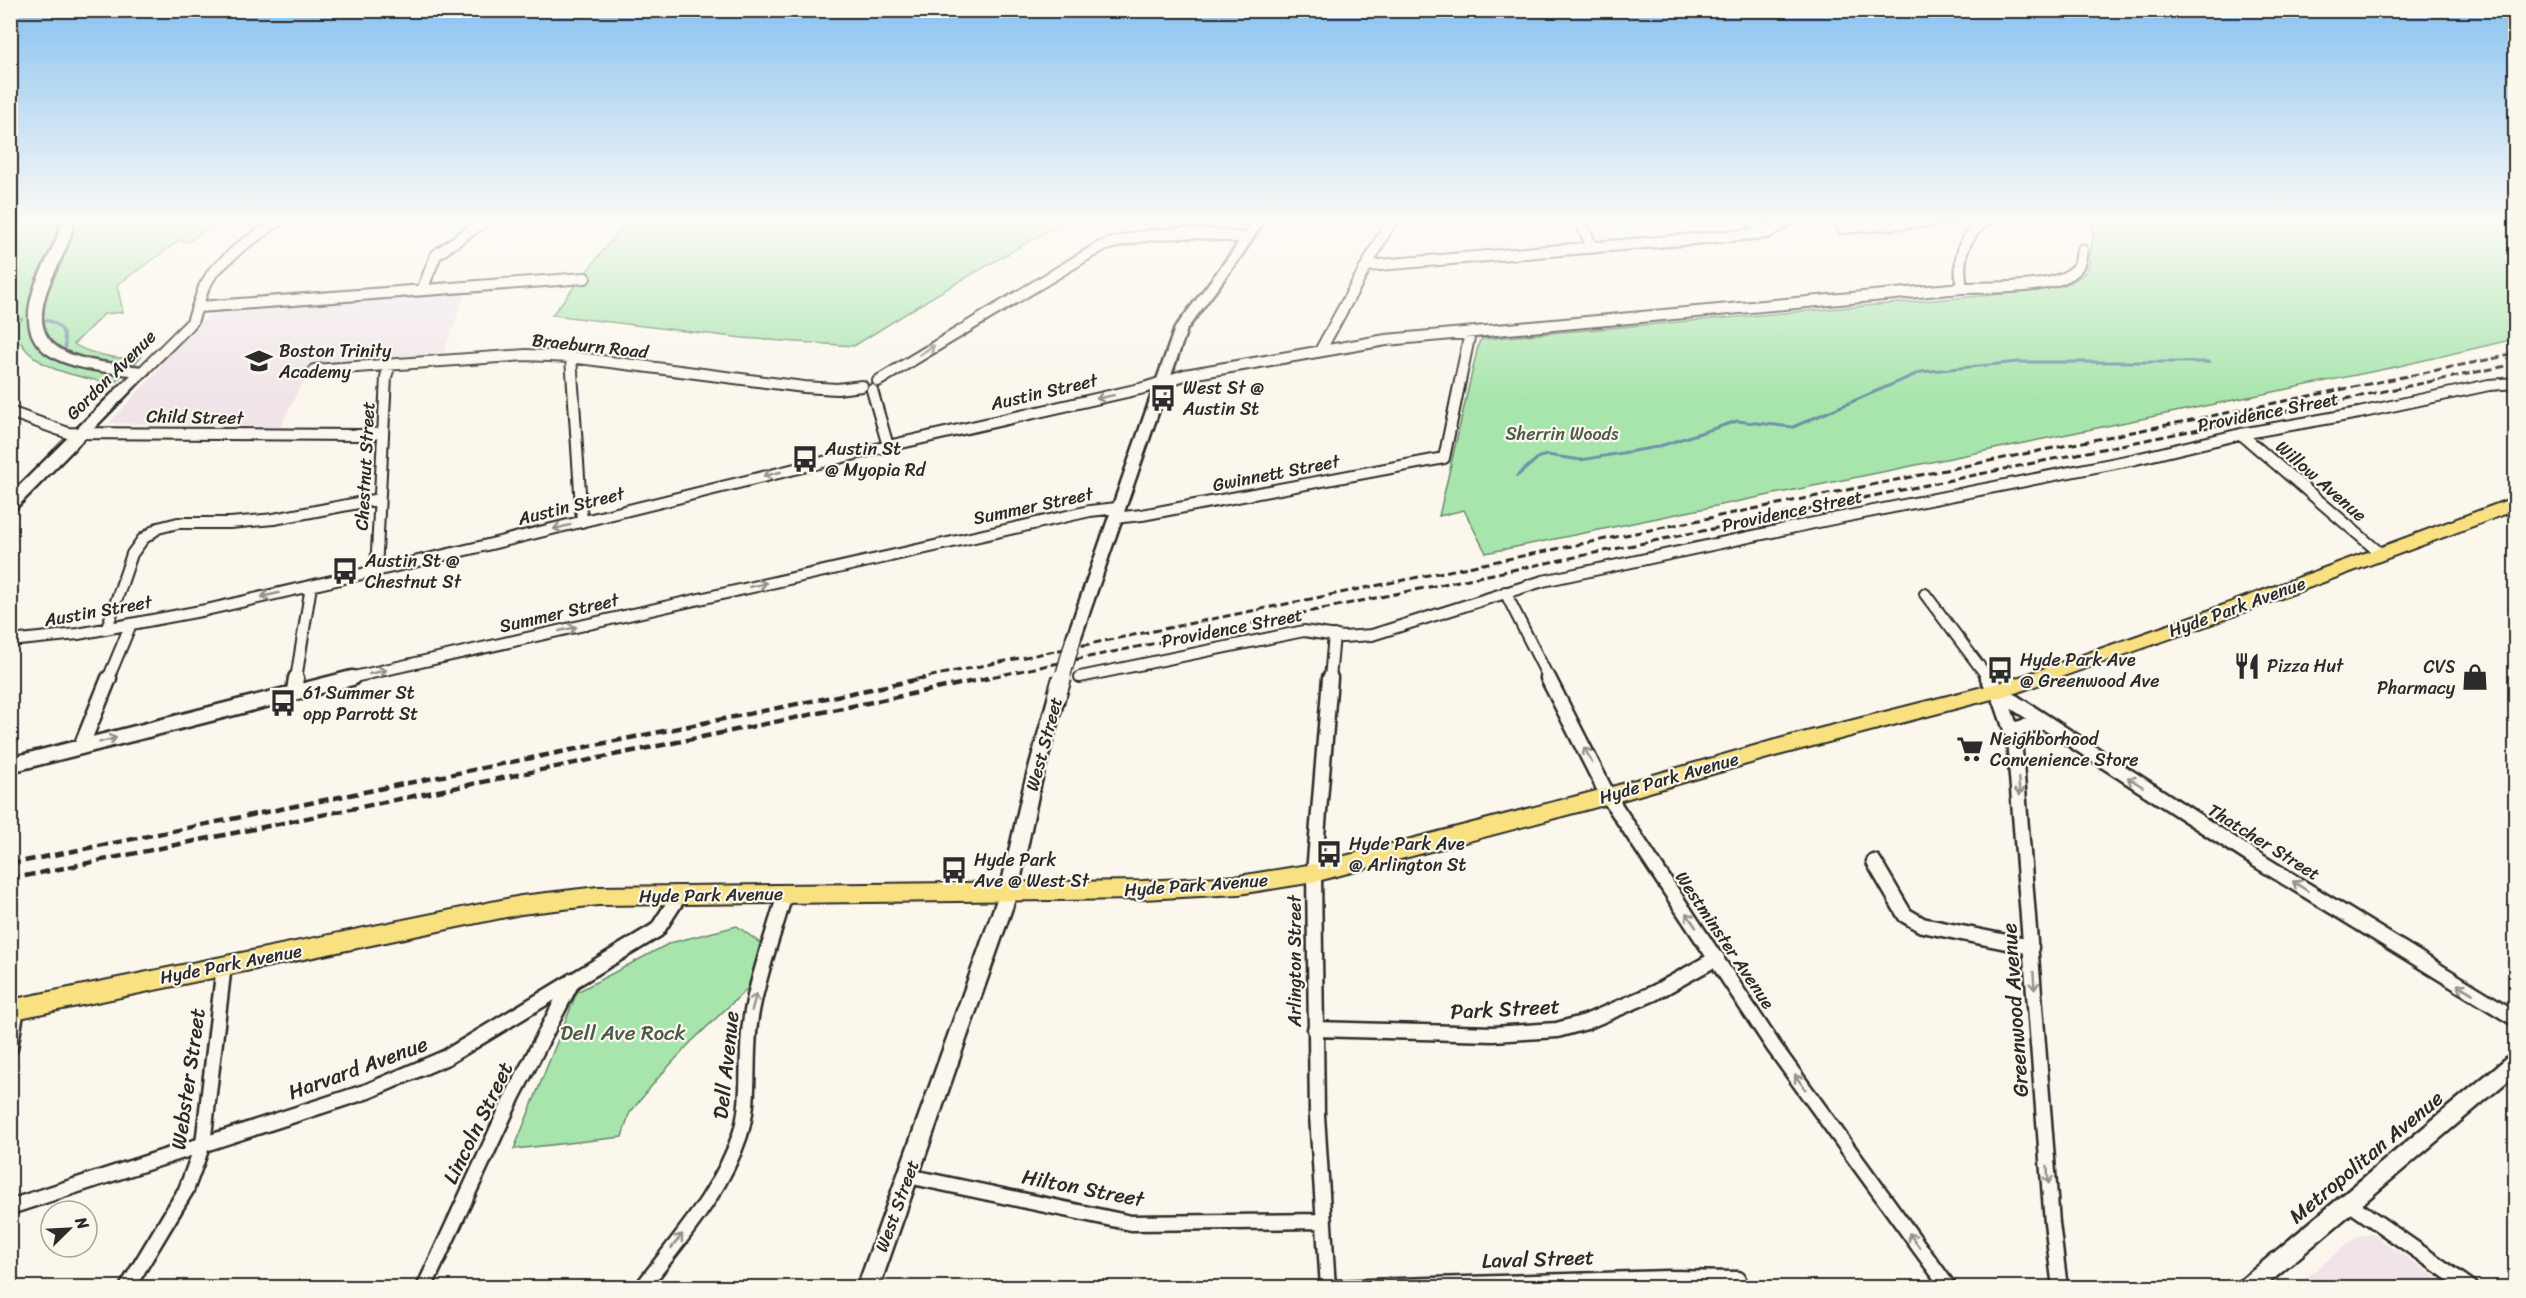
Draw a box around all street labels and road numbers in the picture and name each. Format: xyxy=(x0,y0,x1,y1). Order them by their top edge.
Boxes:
street label: Gordon Avenue xyxy=(58,322,164,428)
street label: Braeburn Road xyxy=(530,324,651,368)
street label: Austin Street xyxy=(986,364,1101,420)
street label: Providence Street xyxy=(2195,383,2342,441)
street label: Child Street xyxy=(146,400,245,434)
street label: Chestnut Street xyxy=(346,401,384,531)
street label: Willow Avenue xyxy=(2268,432,2374,530)
street label: Gwinnett Street xyxy=(1210,445,1343,501)
street label: Austin Street xyxy=(513,477,628,535)
street label: Summer Street xyxy=(970,478,1097,534)
street label: Providence Street xyxy=(1719,480,1866,542)
street label: Hyde Park Avenue xyxy=(2164,567,2310,647)
street label: Summer Street xyxy=(496,584,623,642)
street label: Austin Street xyxy=(41,586,155,636)
street label: Providence Street xyxy=(1159,599,1306,657)
street label: West Street xyxy=(1016,693,1072,795)
street label: Hyde Park Avenue xyxy=(1595,743,1743,813)
street label: Thatcher Street xyxy=(2201,795,2327,889)
street label: Hyde Park Avenue xyxy=(1123,864,1269,906)
street label: Westminster Avenue xyxy=(1667,864,1784,1016)
street label: Hyde Park Avenue xyxy=(639,878,783,912)
street label: Arlington Street xyxy=(1279,895,1311,1028)
street label: Greenwood Avenue xyxy=(1990,921,2040,1098)
street label: Hyde Park Avenue xyxy=(157,935,305,993)
street label: Park Street xyxy=(1449,987,1561,1031)
street label: Webster Street xyxy=(159,1006,217,1152)
street label: Dell Avenue xyxy=(701,1009,751,1121)
street label: Harvard Avenue xyxy=(283,1025,434,1111)
street label: Lincoln Street xyxy=(432,1055,524,1191)
street label: Metropolitan Avenue xyxy=(2280,1080,2452,1234)
street label: West Street xyxy=(866,1155,929,1257)
street label: Hilton Street xyxy=(1019,1158,1149,1219)
street label: Laval Street xyxy=(1481,1238,1595,1280)

